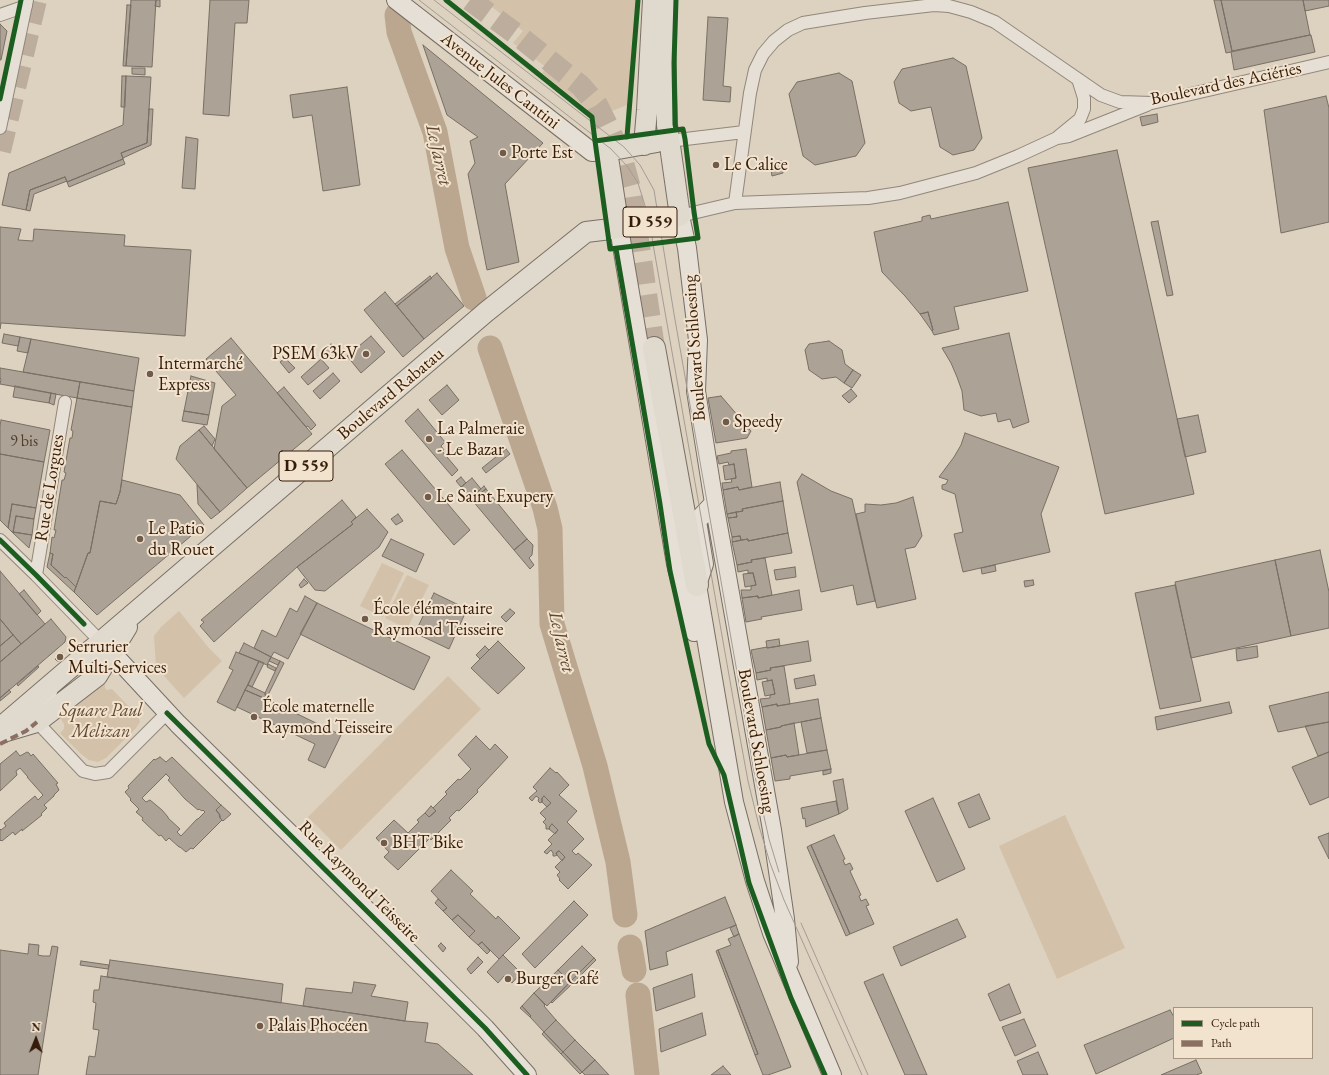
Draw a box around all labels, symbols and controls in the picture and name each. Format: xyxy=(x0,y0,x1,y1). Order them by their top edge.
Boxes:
street label: Avenue Jules Cantini xyxy=(436,28,564,134)
street label: Boulevard des Aciéries xyxy=(1149,57,1303,111)
water label: Le Jarret xyxy=(420,122,456,188)
place label: Porte Est xyxy=(511,142,573,164)
marker: Porte Est xyxy=(498,148,508,158)
place label: Le Calice xyxy=(724,154,788,176)
marker: Le Calice xyxy=(711,160,721,170)
road number: D 559 xyxy=(623,207,677,237)
street label: Boulevard Schloesing xyxy=(679,274,711,422)
place label: PSEM 63kV xyxy=(272,343,358,365)
street label: Boulevard Rabatau xyxy=(333,343,449,445)
marker: PSEM 63kV xyxy=(361,349,371,359)
place label: Intermarché Express xyxy=(158,353,243,396)
marker: Intermarché Express xyxy=(145,369,155,379)
place label: Speedy xyxy=(734,411,782,433)
marker: Speedy xyxy=(721,417,731,427)
place label: La Palmeraie - Le Bazar xyxy=(437,418,524,460)
house number: 9 bis xyxy=(10,432,38,452)
street label: Rue de Lorgues xyxy=(31,433,69,543)
marker: La Palmeraie - Le Bazar xyxy=(424,434,434,444)
road number: D 559 xyxy=(279,451,333,481)
place label: Le Saint Exupery xyxy=(436,486,553,508)
marker: Le Saint Exupery xyxy=(423,492,433,502)
place label: Le Patio du Rouet xyxy=(148,518,214,560)
marker: Le Patio du Rouet xyxy=(135,534,145,544)
place label: École élémentaire Raymond Teisseire xyxy=(373,598,504,640)
water label: Le Jarret xyxy=(543,609,579,675)
marker: École élémentaire Raymond Teisseire xyxy=(360,614,370,624)
place label: Serrurier Multi-Services xyxy=(68,636,167,678)
marker: Serrurier Multi-Services xyxy=(55,652,65,662)
street label: Boulevard Schloesing xyxy=(733,667,779,815)
place label: École maternelle Raymond Teisseire xyxy=(262,696,393,738)
park label: Square Paul Melizan xyxy=(60,700,142,742)
marker: École maternelle Raymond Teisseire xyxy=(249,712,259,722)
street label: Rue Raymond Teisseire xyxy=(294,817,424,947)
place label: BHT Bike xyxy=(392,832,463,854)
marker: BHT Bike xyxy=(379,838,389,848)
place label: Burger Café xyxy=(516,968,599,990)
marker: Burger Café xyxy=(503,974,513,984)
legend xyxy=(1173,1007,1313,1059)
place label: Palais Phocéen xyxy=(268,1015,368,1037)
text: Cycle path xyxy=(1211,1015,1260,1031)
north arrow xyxy=(16,1019,56,1059)
text: N xyxy=(32,1020,41,1034)
marker: Palais Phocéen xyxy=(255,1021,265,1031)
text: Path xyxy=(1211,1035,1232,1051)

